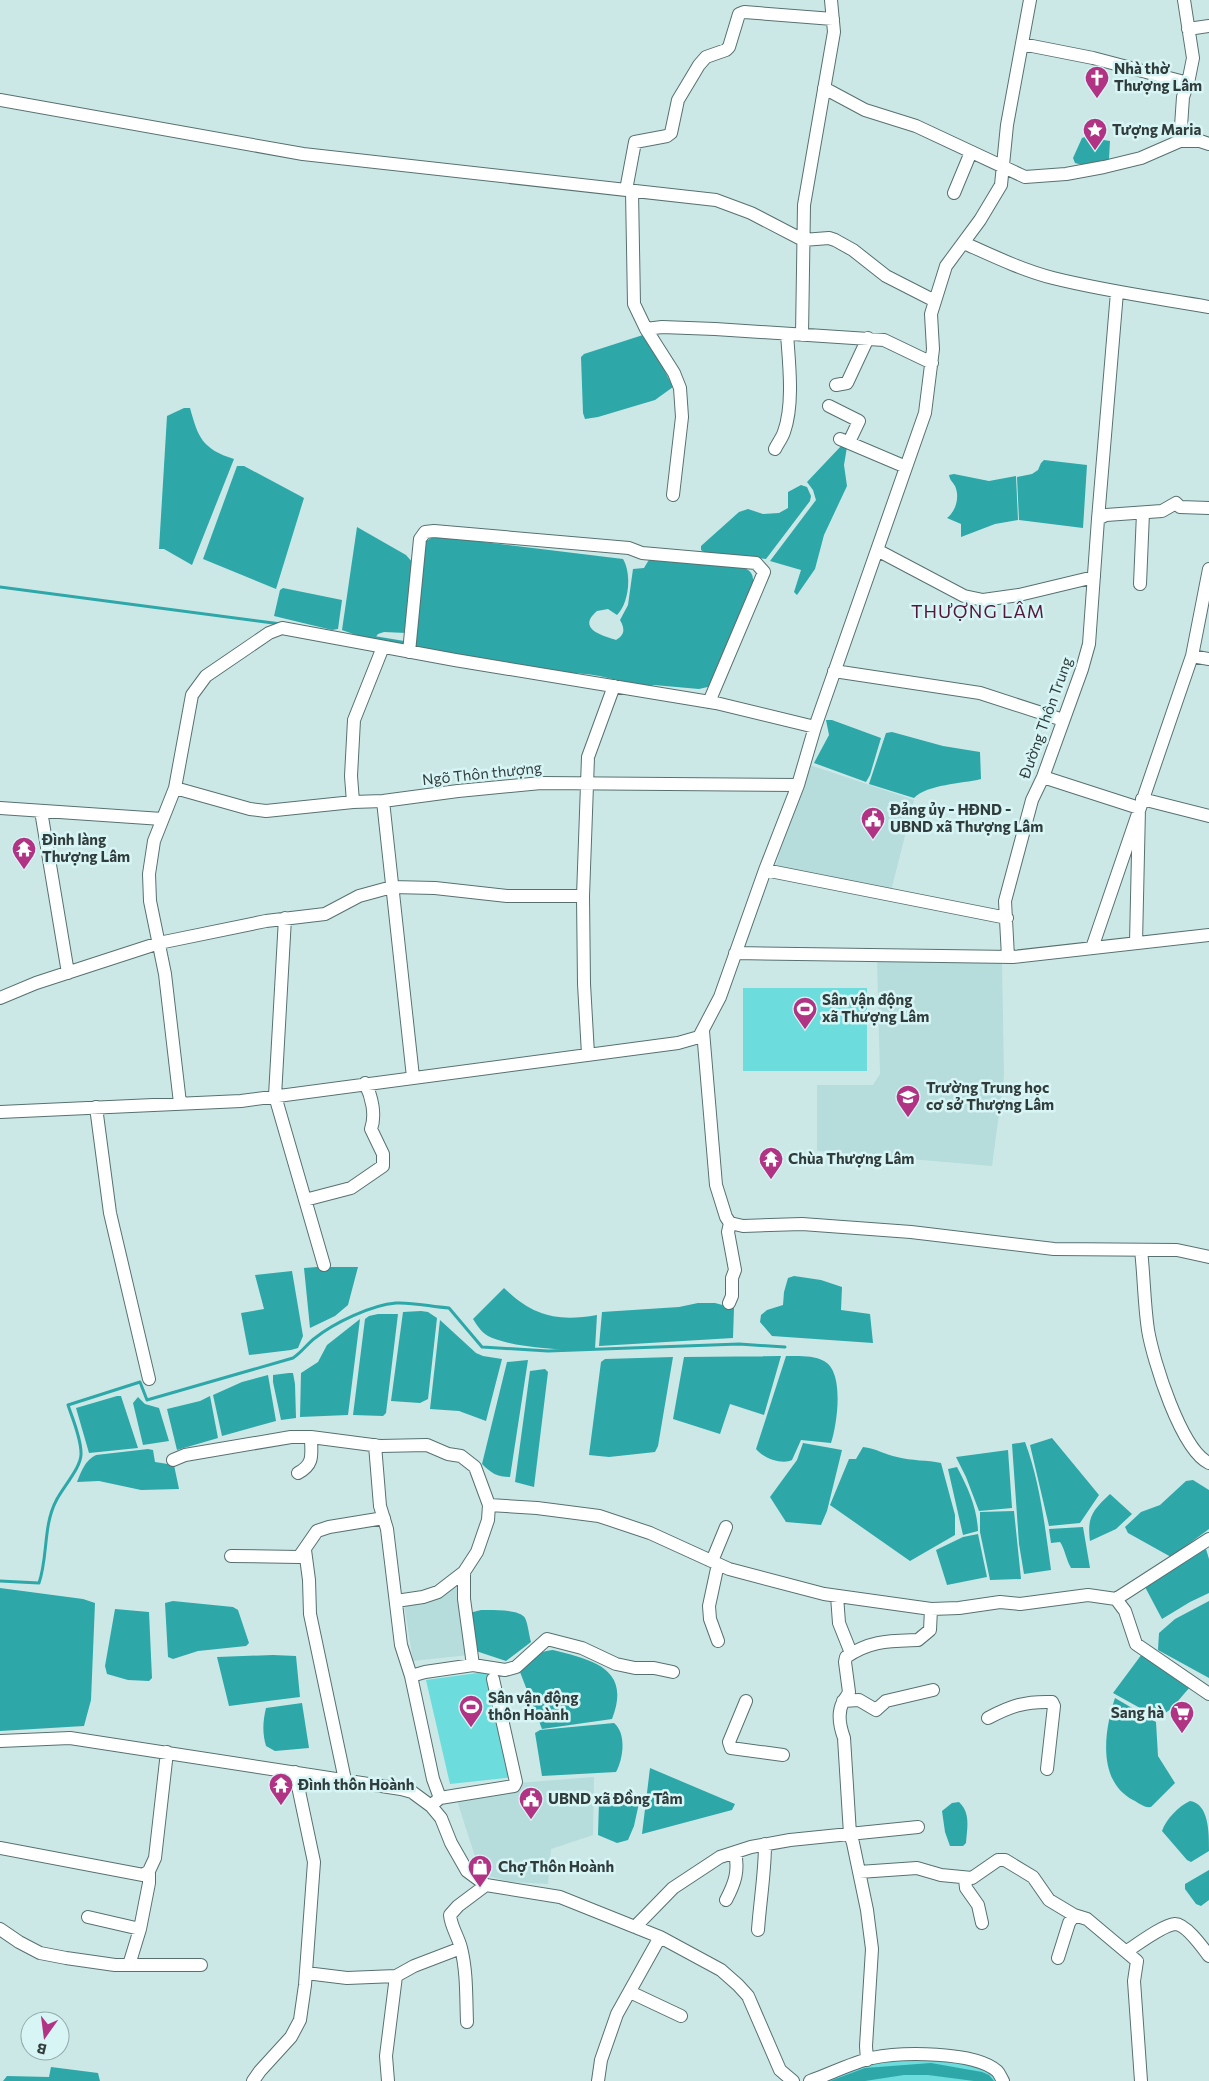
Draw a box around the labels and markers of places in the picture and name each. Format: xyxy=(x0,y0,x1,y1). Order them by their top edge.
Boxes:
place label: Nhà thờ Thượng Lâm xyxy=(1114,59,1202,95)
church icon: Nhà thờ Thượng Lâm xyxy=(1084,65,1110,99)
place icon: Tượng Maria xyxy=(1082,117,1108,151)
place label: Tượng Maria xyxy=(1112,120,1201,139)
place label: Đảng ủy - HĐND - UBND xã Thượng Lâm xyxy=(889,800,1043,836)
public building icon: Đảng ủy - HĐND - UBND xã Thượng Lâm xyxy=(860,806,886,840)
place label: Đình làng Thượng Lâm xyxy=(41,830,130,866)
temple icon: Đình làng Thượng Lâm xyxy=(11,836,37,870)
place label: Sân vận động xã Thượng Lâm xyxy=(822,990,929,1026)
sports icon: Sân vận động xã Thượng Lâm xyxy=(792,996,818,1030)
place label: Trường Trung học cơ sở Thượng Lâm xyxy=(926,1078,1054,1114)
school or university icon: Trường Trung học cơ sở Thượng Lâm xyxy=(895,1084,921,1118)
temple icon: Chùa Thượng Lâm xyxy=(758,1146,784,1180)
place label: Chùa Thượng Lâm xyxy=(788,1149,914,1168)
place label: Sân vận động thôn Hoành xyxy=(488,1688,578,1723)
sports icon: Sân vận động thôn Hoành xyxy=(458,1694,484,1728)
supermarket icon: Sang hà xyxy=(1169,1700,1195,1734)
place label: Sang hà xyxy=(1111,1703,1164,1721)
temple icon: Đình thôn Hoành xyxy=(268,1772,294,1806)
place label: Đình thôn Hoành xyxy=(297,1775,414,1793)
public building icon: UBND xã Đồng Tâm xyxy=(518,1786,544,1820)
place label: UBND xã Đồng Tâm xyxy=(548,1789,682,1807)
shop icon: Chợ Thôn Hoành xyxy=(467,1854,493,1888)
place label: Chợ Thôn Hoành xyxy=(498,1857,614,1876)

